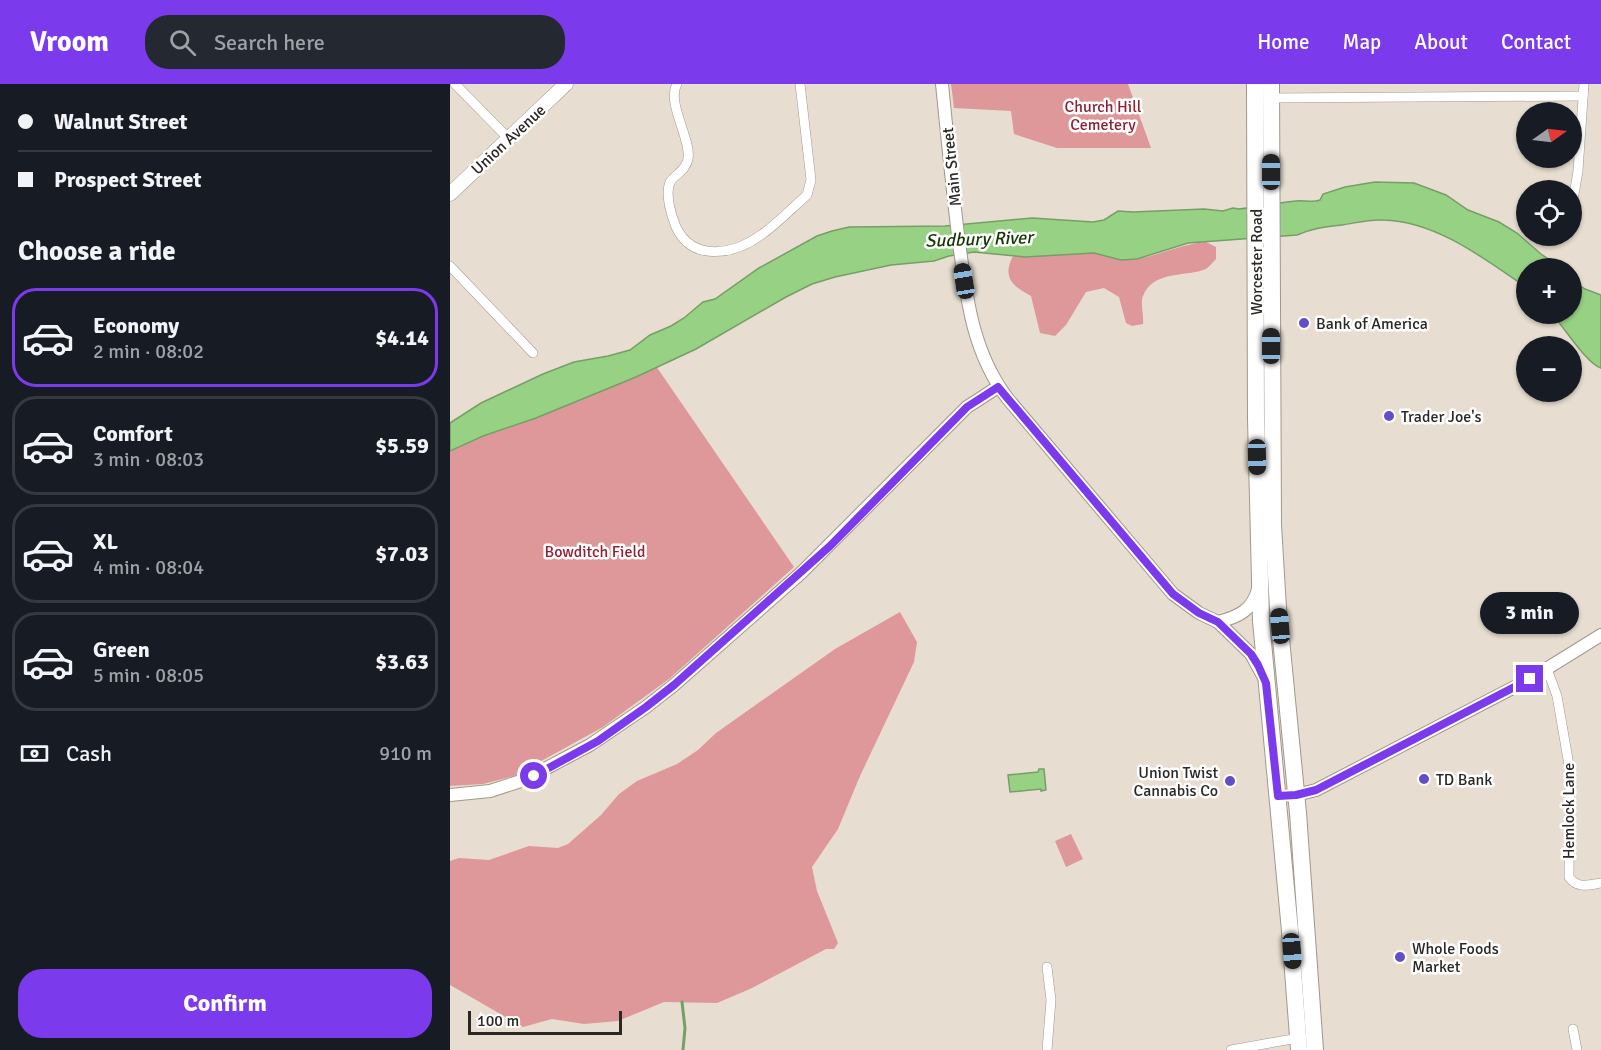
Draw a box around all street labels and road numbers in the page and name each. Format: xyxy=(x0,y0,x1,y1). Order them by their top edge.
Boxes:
street label: Union Avenue xyxy=(467,100,550,179)
street label: Main Street xyxy=(938,126,966,207)
street label: Worcester Road xyxy=(1247,209,1267,315)
street label: Hemlock Lane xyxy=(1559,763,1579,859)

